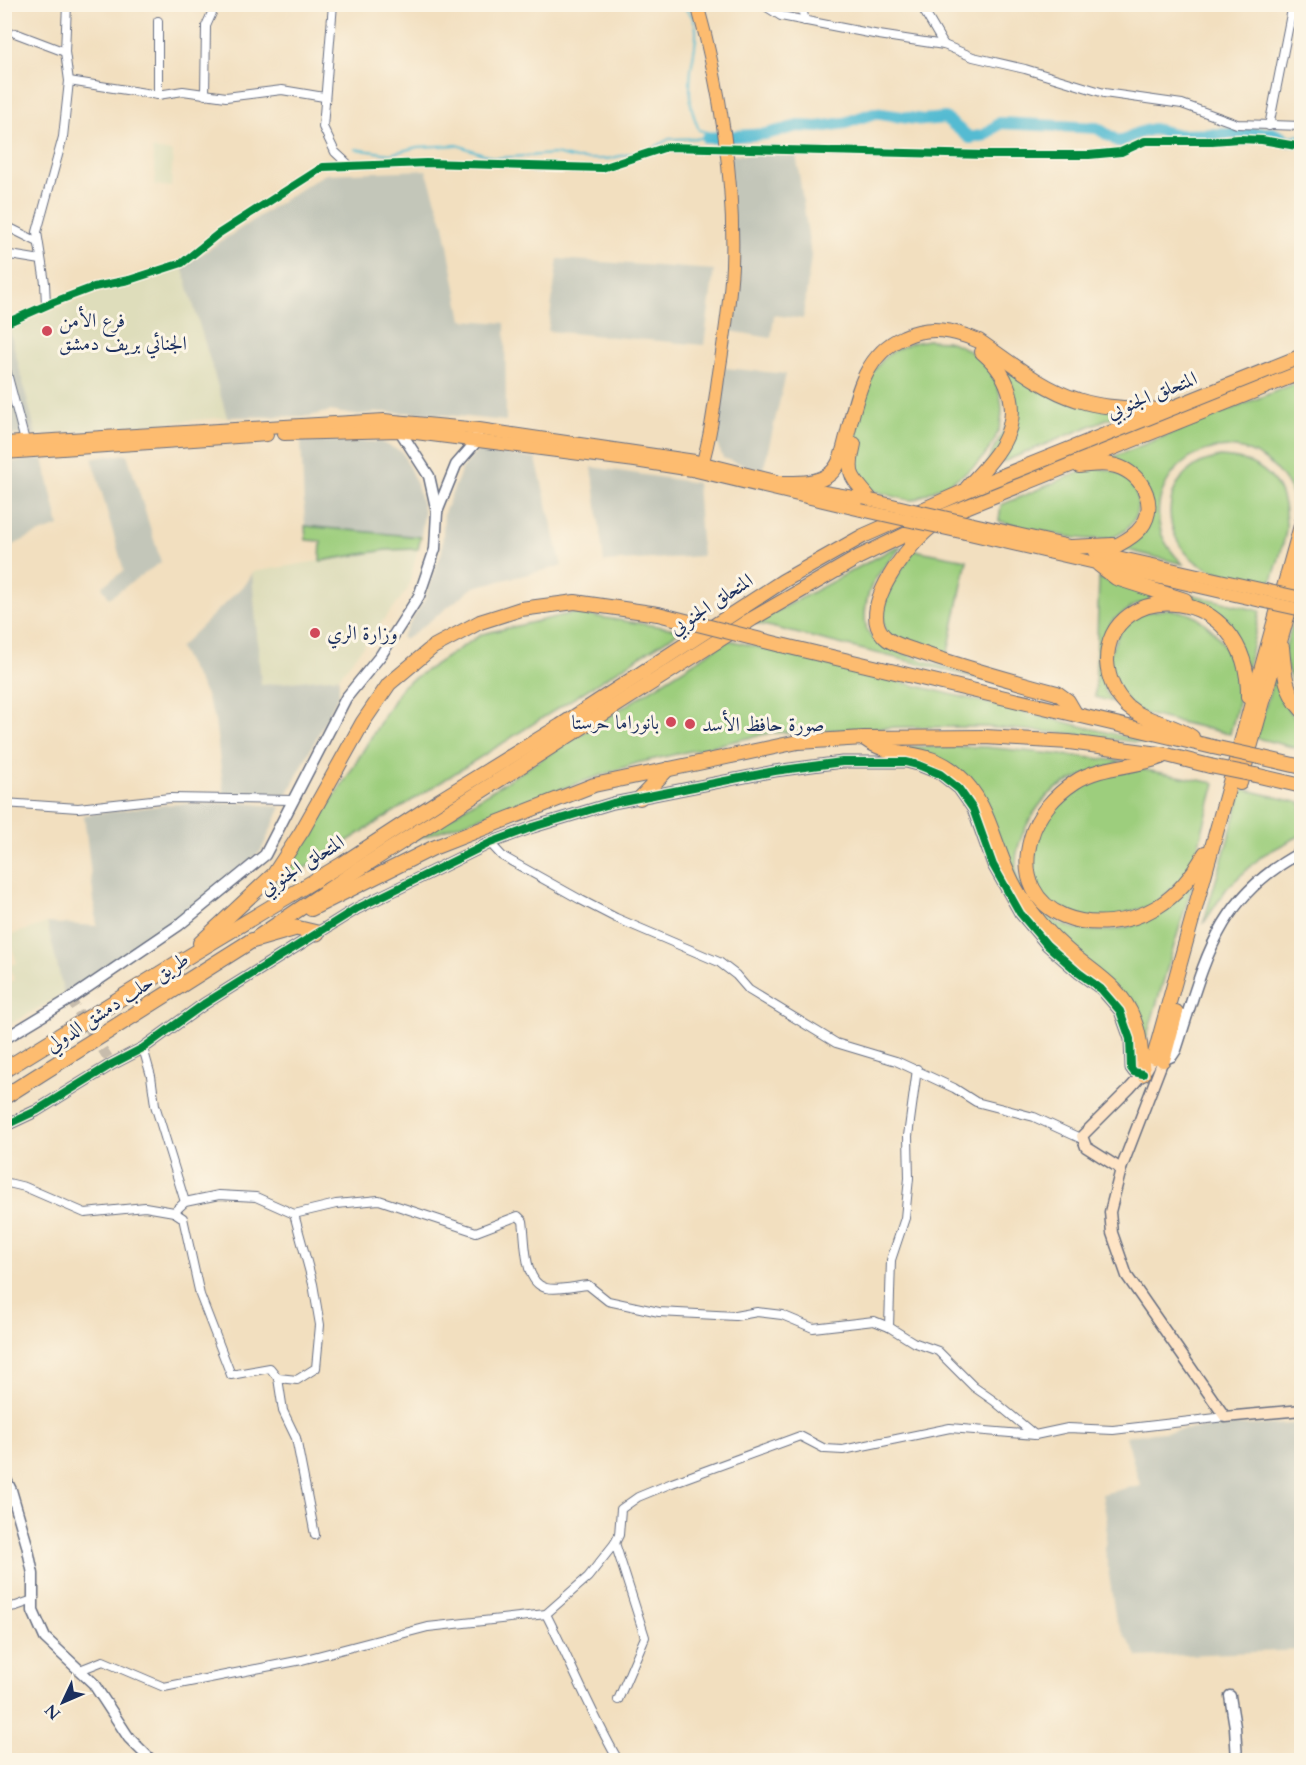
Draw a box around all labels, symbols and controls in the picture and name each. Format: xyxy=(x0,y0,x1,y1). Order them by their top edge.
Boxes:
place label: فرع الأمن الجنائي بريف دمشق xyxy=(59,305,187,359)
marker: فرع الأمن الجنائي بريف دمشق xyxy=(40,324,54,338)
street label: المتحلق الجنوبي xyxy=(1103,365,1202,427)
street label: المتحلق الجنوبي xyxy=(664,567,759,643)
place label: وزارة الري xyxy=(327,620,398,649)
marker: وزارة الري xyxy=(308,626,322,640)
place label: بانوراما حرستا xyxy=(571,709,659,736)
place label: صورة حافظ الأسد xyxy=(702,709,825,738)
marker: بانوراما حرستا xyxy=(664,715,678,729)
marker: صورة حافظ الأسد xyxy=(683,717,697,731)
street label: المتحلق الجنوبي xyxy=(254,828,351,903)
street label: طريق حلب دمشق الدولي xyxy=(40,945,195,1060)
north arrow xyxy=(33,1672,93,1732)
text: N xyxy=(40,1699,66,1724)

